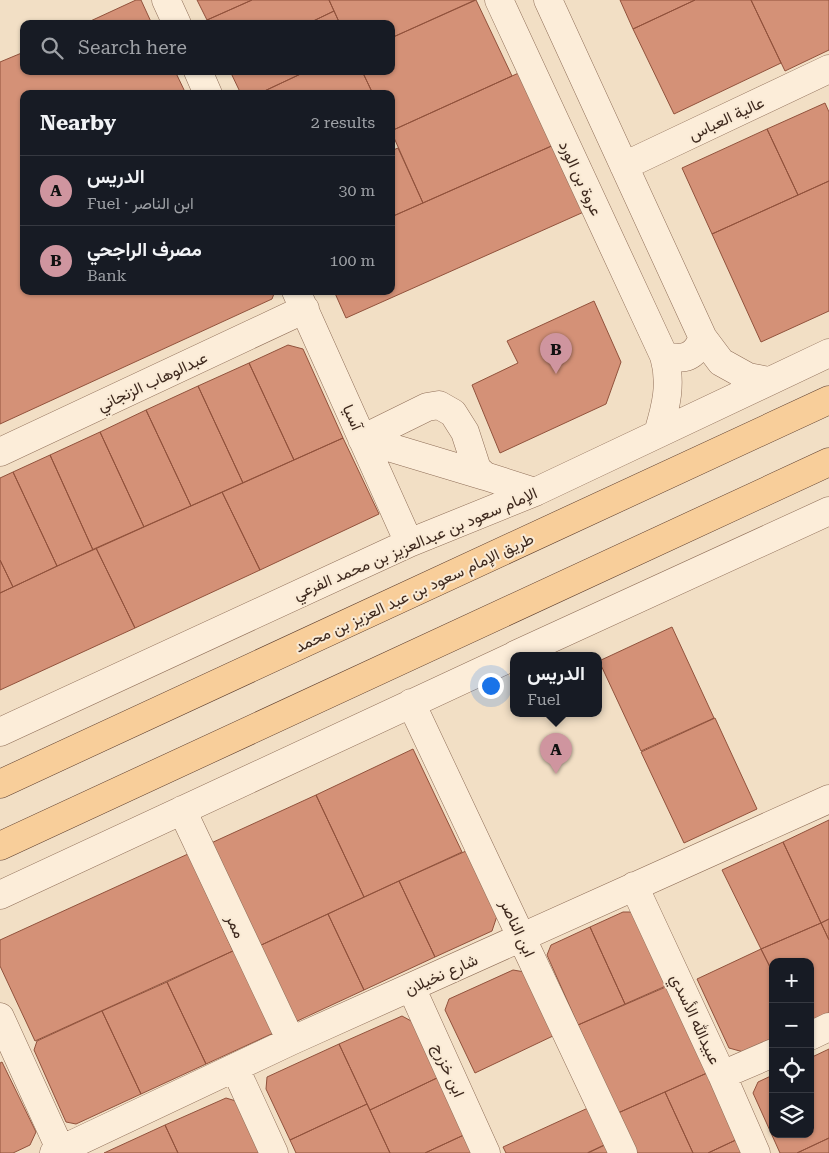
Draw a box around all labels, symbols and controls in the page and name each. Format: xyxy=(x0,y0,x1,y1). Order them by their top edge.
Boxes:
search box xyxy=(20,20,395,75)
icon: search xyxy=(38,34,66,62)
text: Search here xyxy=(78,36,187,59)
street label: عالية العباس xyxy=(685,93,768,145)
text: Nearby xyxy=(40,111,116,135)
text: 2 results xyxy=(311,113,375,132)
street label: عروة بن الورد xyxy=(554,138,606,219)
text: الدريس xyxy=(87,165,145,188)
text: A xyxy=(50,181,62,200)
text: 30 m xyxy=(338,181,375,200)
text: Fuel · ابن الناصر xyxy=(87,194,194,213)
text: مصرف الراجحي xyxy=(87,238,202,261)
text: B xyxy=(50,251,62,270)
text: 100 m xyxy=(329,251,375,270)
text: Bank xyxy=(87,266,127,285)
pin: B xyxy=(540,333,572,374)
street label: عبدالوهاب الزنجاني xyxy=(94,348,212,419)
street label: آسيا xyxy=(339,401,367,434)
street label: الإمام سعود بن عبدالعزيز بن محمد الفرعي xyxy=(290,483,542,607)
street label: طريق الإمام سعود بن عبد العزيز بن محمد xyxy=(292,529,537,657)
popup xyxy=(510,652,602,717)
text: الدريس xyxy=(527,662,585,685)
your location xyxy=(478,673,504,699)
text: Fuel xyxy=(527,690,560,709)
pin: A xyxy=(540,733,572,774)
street label: ابن الناصر xyxy=(495,895,539,961)
street label: ممر xyxy=(221,910,249,941)
street label: شارع نخيلان xyxy=(402,950,482,1001)
map controls xyxy=(769,958,814,1138)
button: + xyxy=(769,958,814,1003)
street label: عبيدالله الأسدي xyxy=(663,971,725,1069)
button: − xyxy=(769,1003,814,1048)
street label: ابن خزرج xyxy=(426,1040,469,1101)
button: locate xyxy=(769,1048,814,1093)
button: layers xyxy=(769,1093,814,1138)

